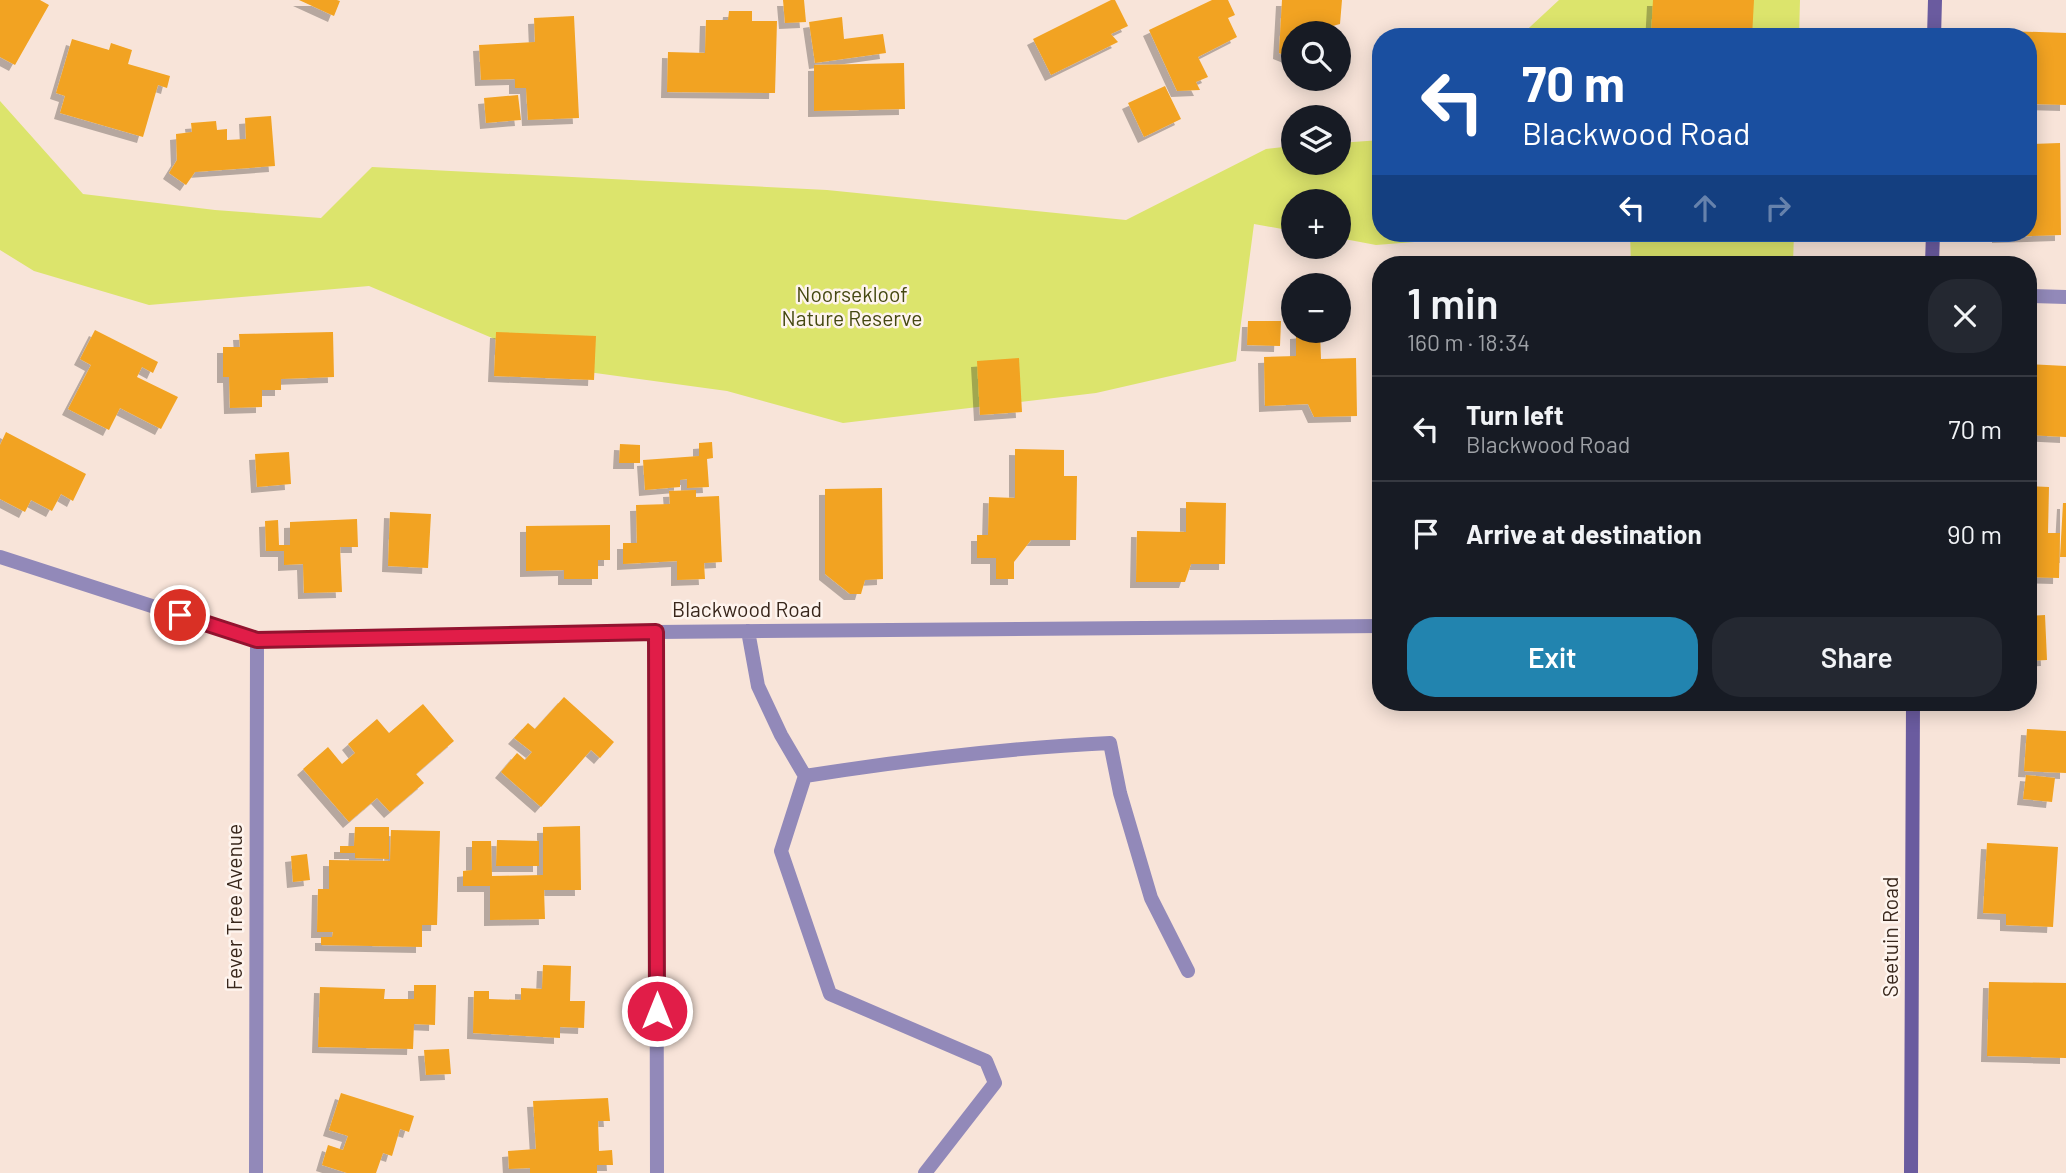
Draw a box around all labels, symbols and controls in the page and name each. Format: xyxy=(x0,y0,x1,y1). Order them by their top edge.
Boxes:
map controls xyxy=(1281,21,1351,343)
button: search xyxy=(1281,21,1351,91)
text: 70 m xyxy=(1522,53,1625,112)
icon: left xyxy=(1407,56,1498,147)
button: layers xyxy=(1281,105,1351,175)
text: Blackwood Road xyxy=(1522,113,1750,151)
button: + xyxy=(1281,189,1351,259)
icon: left xyxy=(1613,189,1651,227)
icon: ahead xyxy=(1686,189,1724,227)
icon: right xyxy=(1759,189,1797,227)
button: − xyxy=(1281,273,1351,343)
text: 1 min xyxy=(1407,277,1499,327)
button: close xyxy=(1928,279,2002,353)
park label: Noorsekloof Nature Reserve xyxy=(782,281,922,330)
text: 160 m · 18:34 xyxy=(1407,328,1530,356)
text: Turn left xyxy=(1466,399,1564,430)
icon: left xyxy=(1407,410,1445,448)
text: 70 m xyxy=(1948,413,2002,444)
text: Blackwood Road xyxy=(1466,430,1630,458)
icon: arrive xyxy=(1407,515,1445,553)
text: Arrive at destination xyxy=(1466,518,1702,549)
text: 90 m xyxy=(1947,518,2002,549)
pin xyxy=(150,585,210,645)
icon: arrive xyxy=(161,596,199,634)
street label: Blackwood Road xyxy=(672,596,822,621)
button: Exit xyxy=(1407,617,1698,697)
button: Share xyxy=(1712,617,2002,697)
street label: Fever Tree Avenue xyxy=(221,824,246,990)
street label: Seetuin Road xyxy=(1877,877,1902,997)
position arrow xyxy=(620,974,694,1048)

